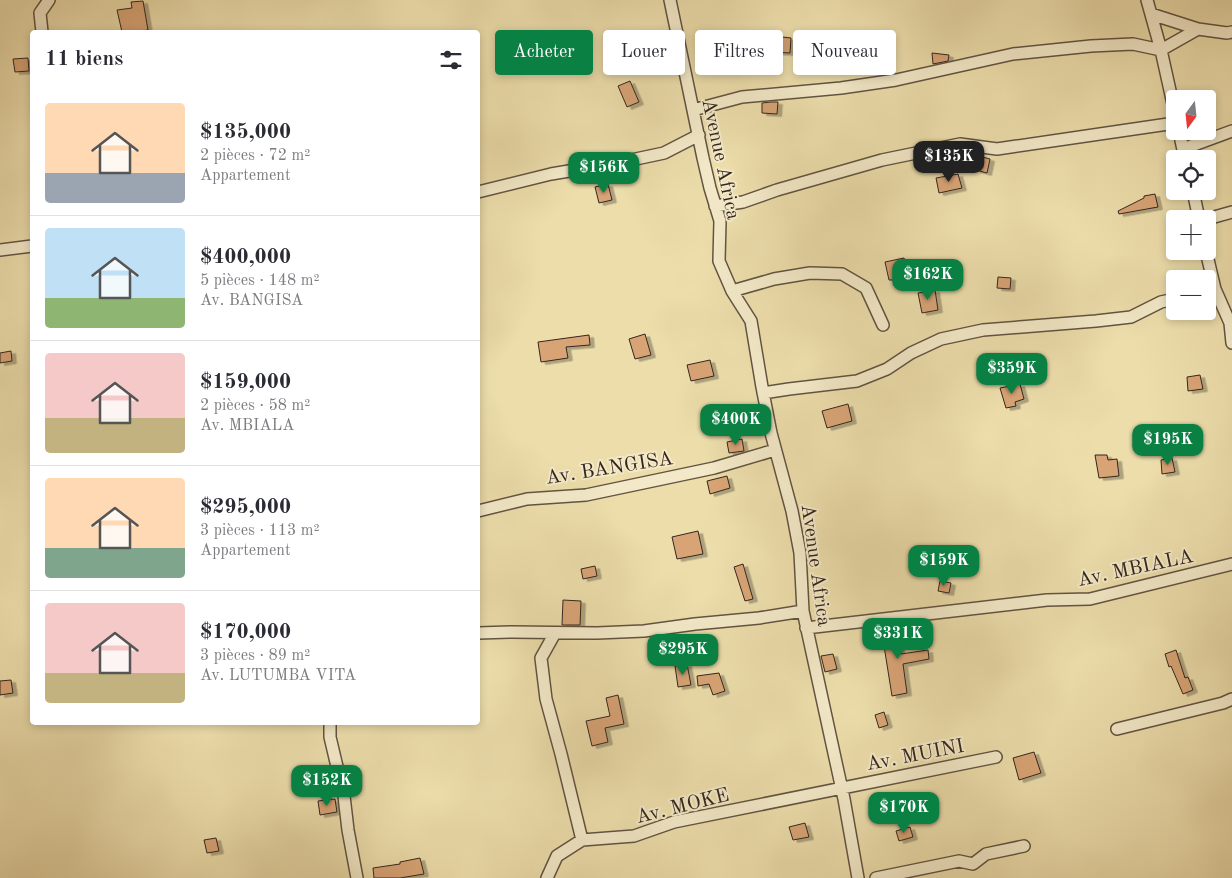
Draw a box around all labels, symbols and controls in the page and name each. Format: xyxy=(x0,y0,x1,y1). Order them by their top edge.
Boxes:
chip: Acheter xyxy=(495,30,593,75)
chip: Louer xyxy=(603,30,685,75)
chip: Filtres xyxy=(695,30,783,75)
chip: Nouveau xyxy=(793,30,896,75)
icon: filters xyxy=(437,46,465,74)
text: 11 biens xyxy=(45,49,123,70)
north arrow xyxy=(1166,90,1216,140)
map controls xyxy=(1166,90,1216,320)
street label: Avenue Africa xyxy=(697,97,743,222)
text: $135,000 xyxy=(200,122,291,143)
icon: home xyxy=(85,123,145,183)
pin: $135K xyxy=(914,140,984,183)
text: 2 pièces · 72 m² xyxy=(200,148,310,164)
text: $135K xyxy=(924,149,974,165)
button: locate xyxy=(1166,150,1216,200)
pin: $156K xyxy=(569,152,639,194)
text: $156K xyxy=(579,160,629,176)
text: Appartement xyxy=(200,168,291,184)
button: + xyxy=(1166,210,1216,260)
text: $400,000 xyxy=(200,247,291,268)
icon: home xyxy=(85,248,145,308)
pin: $162K xyxy=(893,258,963,301)
text: $162K xyxy=(903,267,953,283)
button: − xyxy=(1166,270,1216,320)
text: 5 pièces · 148 m² xyxy=(200,273,320,289)
text: Av. BANGISA xyxy=(200,293,303,309)
pin: $359K xyxy=(977,352,1047,395)
text: $359K xyxy=(987,361,1037,377)
text: $159,000 xyxy=(200,372,291,393)
icon: home xyxy=(85,373,145,433)
text: 2 pièces · 58 m² xyxy=(200,398,310,414)
pin: $400K xyxy=(701,404,771,446)
text: $400K xyxy=(711,412,761,428)
text: Av. MBIALA xyxy=(200,418,295,434)
pin: $195K xyxy=(1133,424,1203,466)
text: $195K xyxy=(1143,432,1193,448)
street label: Av. BANGISA xyxy=(544,449,675,489)
text: $295,000 xyxy=(200,497,291,518)
icon: home xyxy=(85,498,145,558)
street label: Avenue Africa xyxy=(797,503,834,628)
text: 3 pièces · 113 m² xyxy=(200,523,320,539)
text: Appartement xyxy=(200,543,291,559)
pin: $159K xyxy=(909,544,979,587)
street label: Av. MBIALA xyxy=(1076,547,1195,591)
text: $159K xyxy=(919,553,969,569)
pin: $331K xyxy=(863,618,933,660)
text: $170,000 xyxy=(200,622,291,643)
icon: home xyxy=(85,623,145,683)
text: $331K xyxy=(873,626,923,642)
pin: $295K xyxy=(648,634,718,676)
text: $295K xyxy=(658,642,708,658)
text: 3 pièces · 89 m² xyxy=(200,648,310,664)
text: Av. LUTUMBA VITA xyxy=(200,668,356,684)
street label: Av. MUINI xyxy=(865,737,966,775)
pin: $152K xyxy=(292,764,362,807)
text: $152K xyxy=(302,773,352,789)
street label: Av. MOKE xyxy=(634,786,731,828)
pin: $170K xyxy=(869,792,939,834)
text: $170K xyxy=(879,800,929,816)

